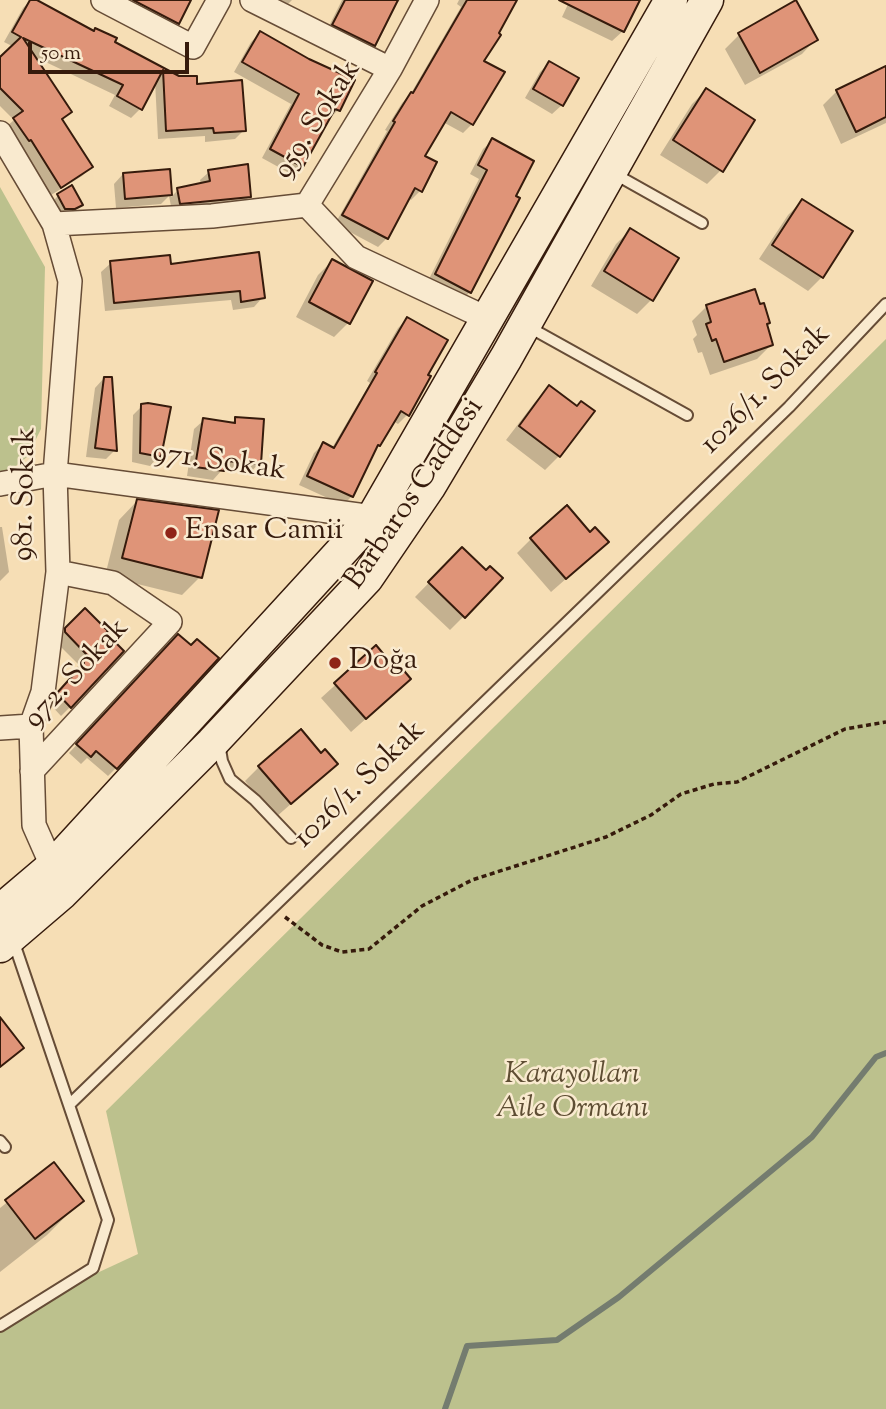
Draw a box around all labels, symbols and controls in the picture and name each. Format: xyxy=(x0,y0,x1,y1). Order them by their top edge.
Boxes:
scale bar xyxy=(32,28,192,72)
text: 50 m xyxy=(41,39,81,69)
street label: 959. Sokak xyxy=(267,55,371,187)
street label: 1026/1. Sokak xyxy=(694,318,840,464)
street label: Barbaros Caddesi xyxy=(339,392,493,598)
street label: 981. Sokak xyxy=(8,426,46,562)
street label: 971. Sokak xyxy=(150,437,288,491)
place label: Ensar Camii xyxy=(185,515,343,551)
marker: Ensar Camii xyxy=(163,525,179,541)
street label: 972. Sokak xyxy=(18,612,138,738)
place label: Doğa xyxy=(349,645,418,681)
marker: Doğa xyxy=(327,655,343,671)
street label: 1026/1. Sokak xyxy=(288,714,434,858)
park label: Karayolları Aile Ormanı xyxy=(495,1059,649,1130)

